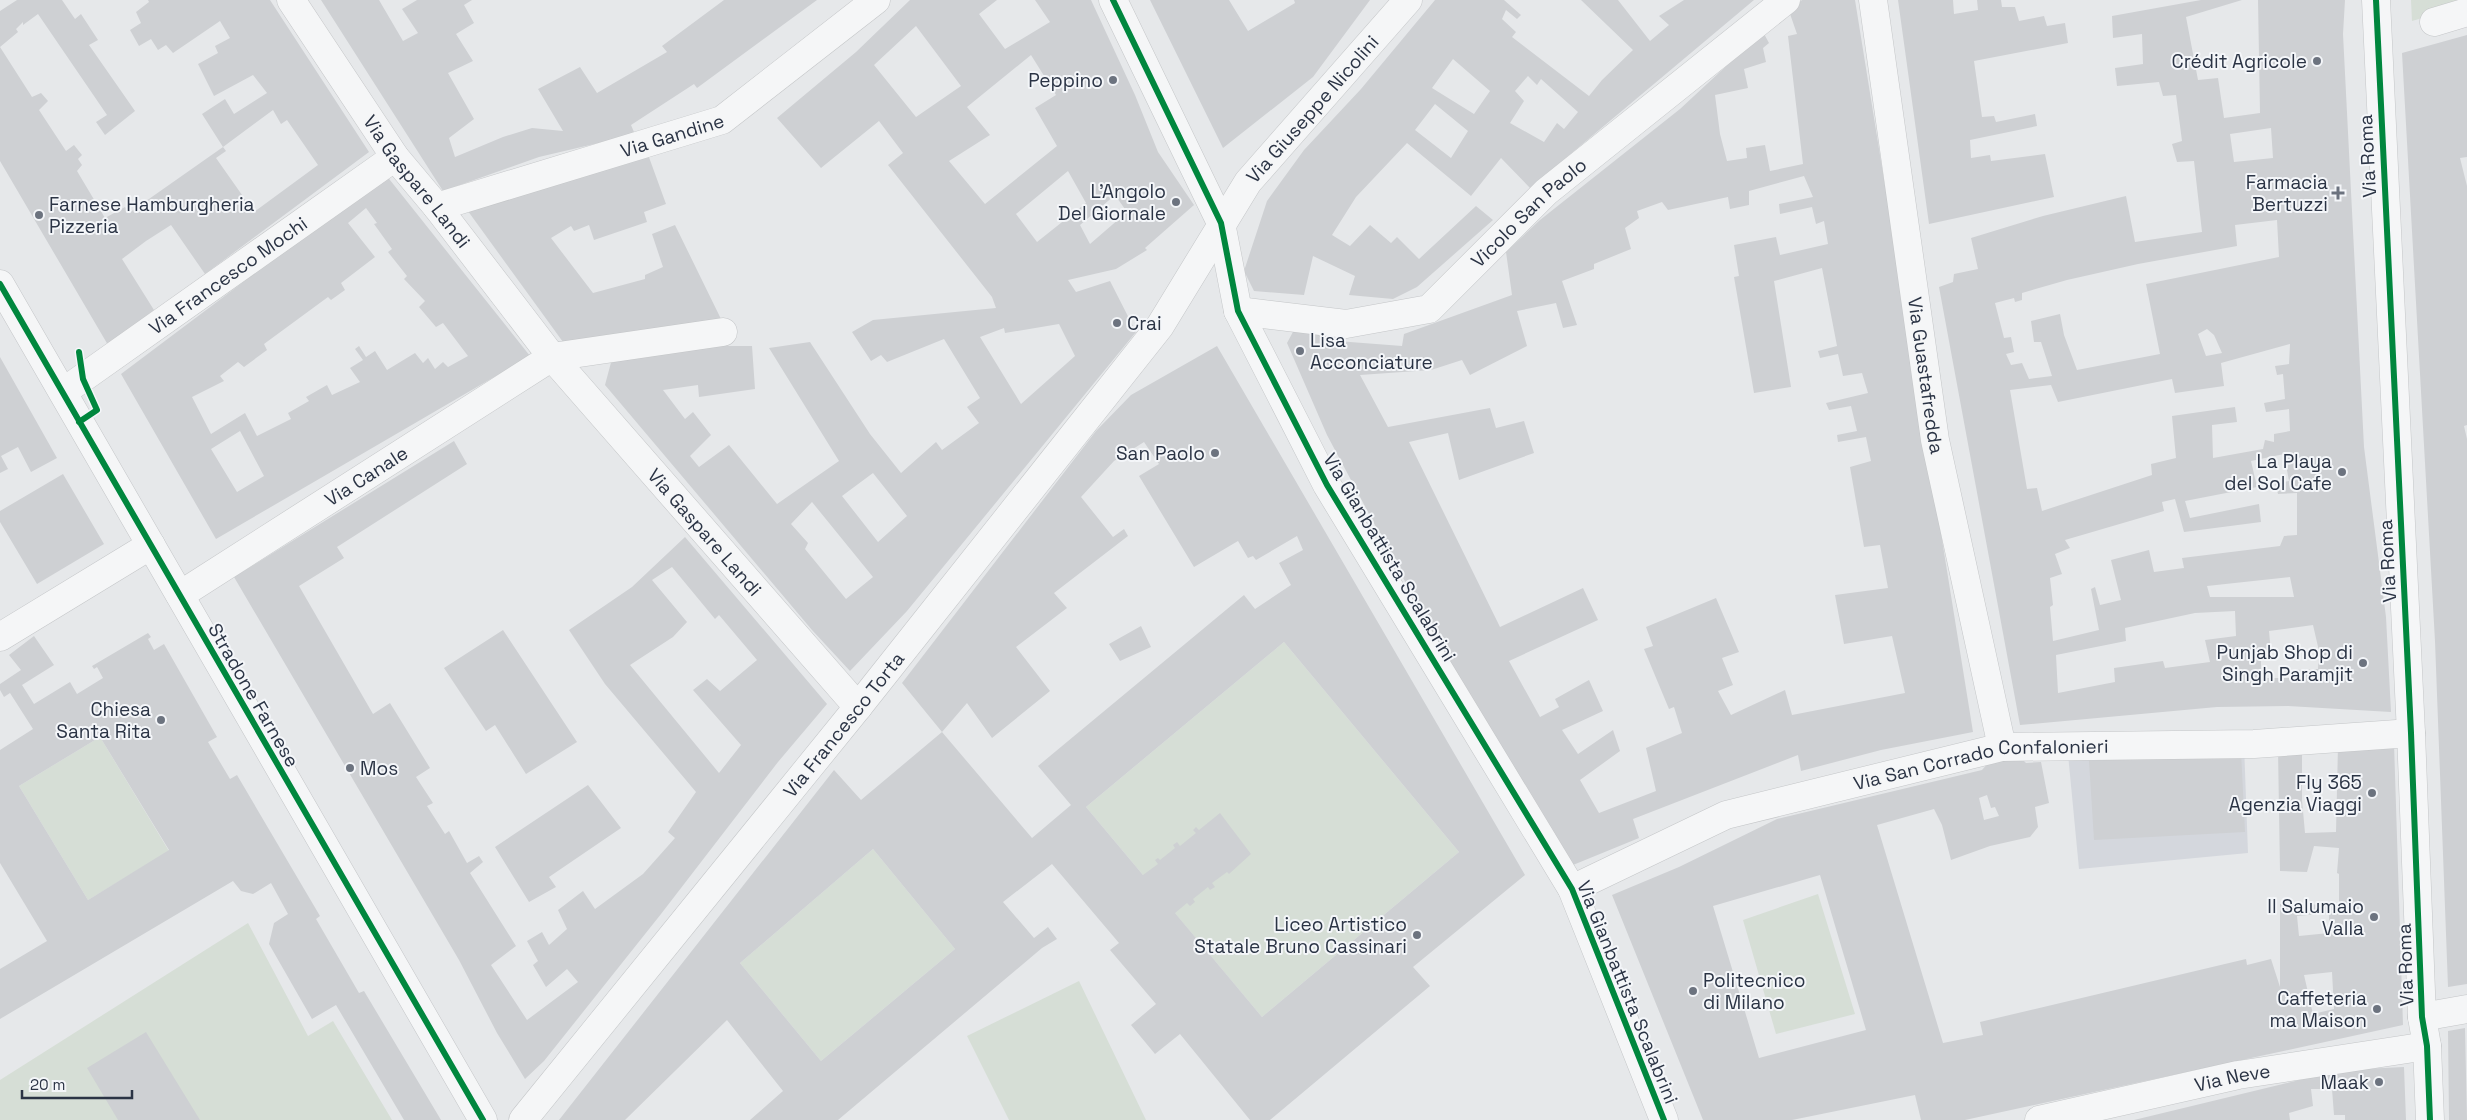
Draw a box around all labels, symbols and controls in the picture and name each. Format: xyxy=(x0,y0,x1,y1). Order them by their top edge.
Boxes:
street label: Via Giuseppe Nicolini xyxy=(1241,30,1384,189)
place label: Crédit Agricole xyxy=(2171,49,2307,74)
marker: Crédit Agricole xyxy=(2311,55,2323,67)
place label: Peppino xyxy=(1028,68,1103,93)
marker: Peppino xyxy=(1107,74,1119,86)
street label: Via Gandine xyxy=(618,108,727,163)
street label: Via Gaspare Landi xyxy=(358,110,476,253)
street label: Via Roma xyxy=(2353,114,2382,198)
street label: Vicolo San Paolo xyxy=(1466,152,1592,273)
place label: Farmacia Bertuzzi xyxy=(2246,170,2328,217)
place label: L'Angolo Del Giornale xyxy=(1058,179,1166,226)
marker: Farmacia Bertuzzi xyxy=(2332,187,2344,199)
place label: Farnese Hamburgheria Pizzeria xyxy=(49,192,255,239)
marker: L'Angolo Del Giornale xyxy=(1170,196,1182,208)
marker: Farnese Hamburgheria Pizzeria xyxy=(33,209,45,221)
street label: Via Francesco Mochi xyxy=(144,211,312,340)
street label: Via Guastafredda xyxy=(1902,295,1950,456)
place label: Crai xyxy=(1127,311,1162,336)
marker: Crai xyxy=(1111,317,1123,329)
place label: Lisa Acconciature xyxy=(1310,328,1433,375)
marker: Lisa Acconciature xyxy=(1294,345,1306,357)
street label: Via Canale xyxy=(320,440,413,512)
place label: San Paolo xyxy=(1116,441,1205,466)
marker: San Paolo xyxy=(1209,447,1221,459)
street label: Via Gianbattista Scalabrini xyxy=(1317,448,1462,666)
place label: La Playa del Sol Cafe xyxy=(2224,449,2332,496)
street label: Via Gaspare Landi xyxy=(642,463,767,601)
marker: La Playa del Sol Cafe xyxy=(2336,466,2348,478)
street label: Via Roma xyxy=(2373,519,2402,603)
street label: Stradone Farnese xyxy=(202,619,305,772)
place label: Punjab Shop di Singh Paramjit xyxy=(2217,640,2353,687)
street label: Via Francesco Torta xyxy=(778,647,910,803)
marker: Punjab Shop di Singh Paramjit xyxy=(2357,657,2369,669)
place label: Chiesa Santa Rita xyxy=(56,697,151,744)
marker: Chiesa Santa Rita xyxy=(155,714,167,726)
street label: Via San Corrado Confalonieri xyxy=(1851,734,2109,796)
place label: Mos xyxy=(360,756,398,781)
marker: Mos xyxy=(344,762,356,774)
place label: Fly 365 Agenzia Viaggi xyxy=(2229,770,2362,817)
marker: Fly 365 Agenzia Viaggi xyxy=(2366,787,2378,799)
street label: Via Gianbattista Scalabrini xyxy=(1571,877,1684,1108)
place label: Il Salumaio Valla xyxy=(2267,894,2364,941)
marker: Il Salumaio Valla xyxy=(2368,911,2380,923)
place label: Liceo Artistico Statale Bruno Cassinari xyxy=(1194,912,1407,959)
street label: Via Roma xyxy=(2392,923,2419,1007)
marker: Liceo Artistico Statale Bruno Cassinari xyxy=(1411,929,1423,941)
place label: Politecnico di Milano xyxy=(1703,968,1806,1015)
marker: Politecnico di Milano xyxy=(1687,985,1699,997)
place label: Caffeteria ma Maison xyxy=(2269,986,2367,1033)
marker: Caffeteria ma Maison xyxy=(2371,1003,2383,1015)
street label: Via Neve xyxy=(2192,1058,2272,1097)
scale bar xyxy=(22,1068,132,1100)
place label: Maak xyxy=(2320,1070,2369,1095)
text: 20 m xyxy=(30,1075,65,1094)
marker: Maak xyxy=(2373,1076,2385,1088)

